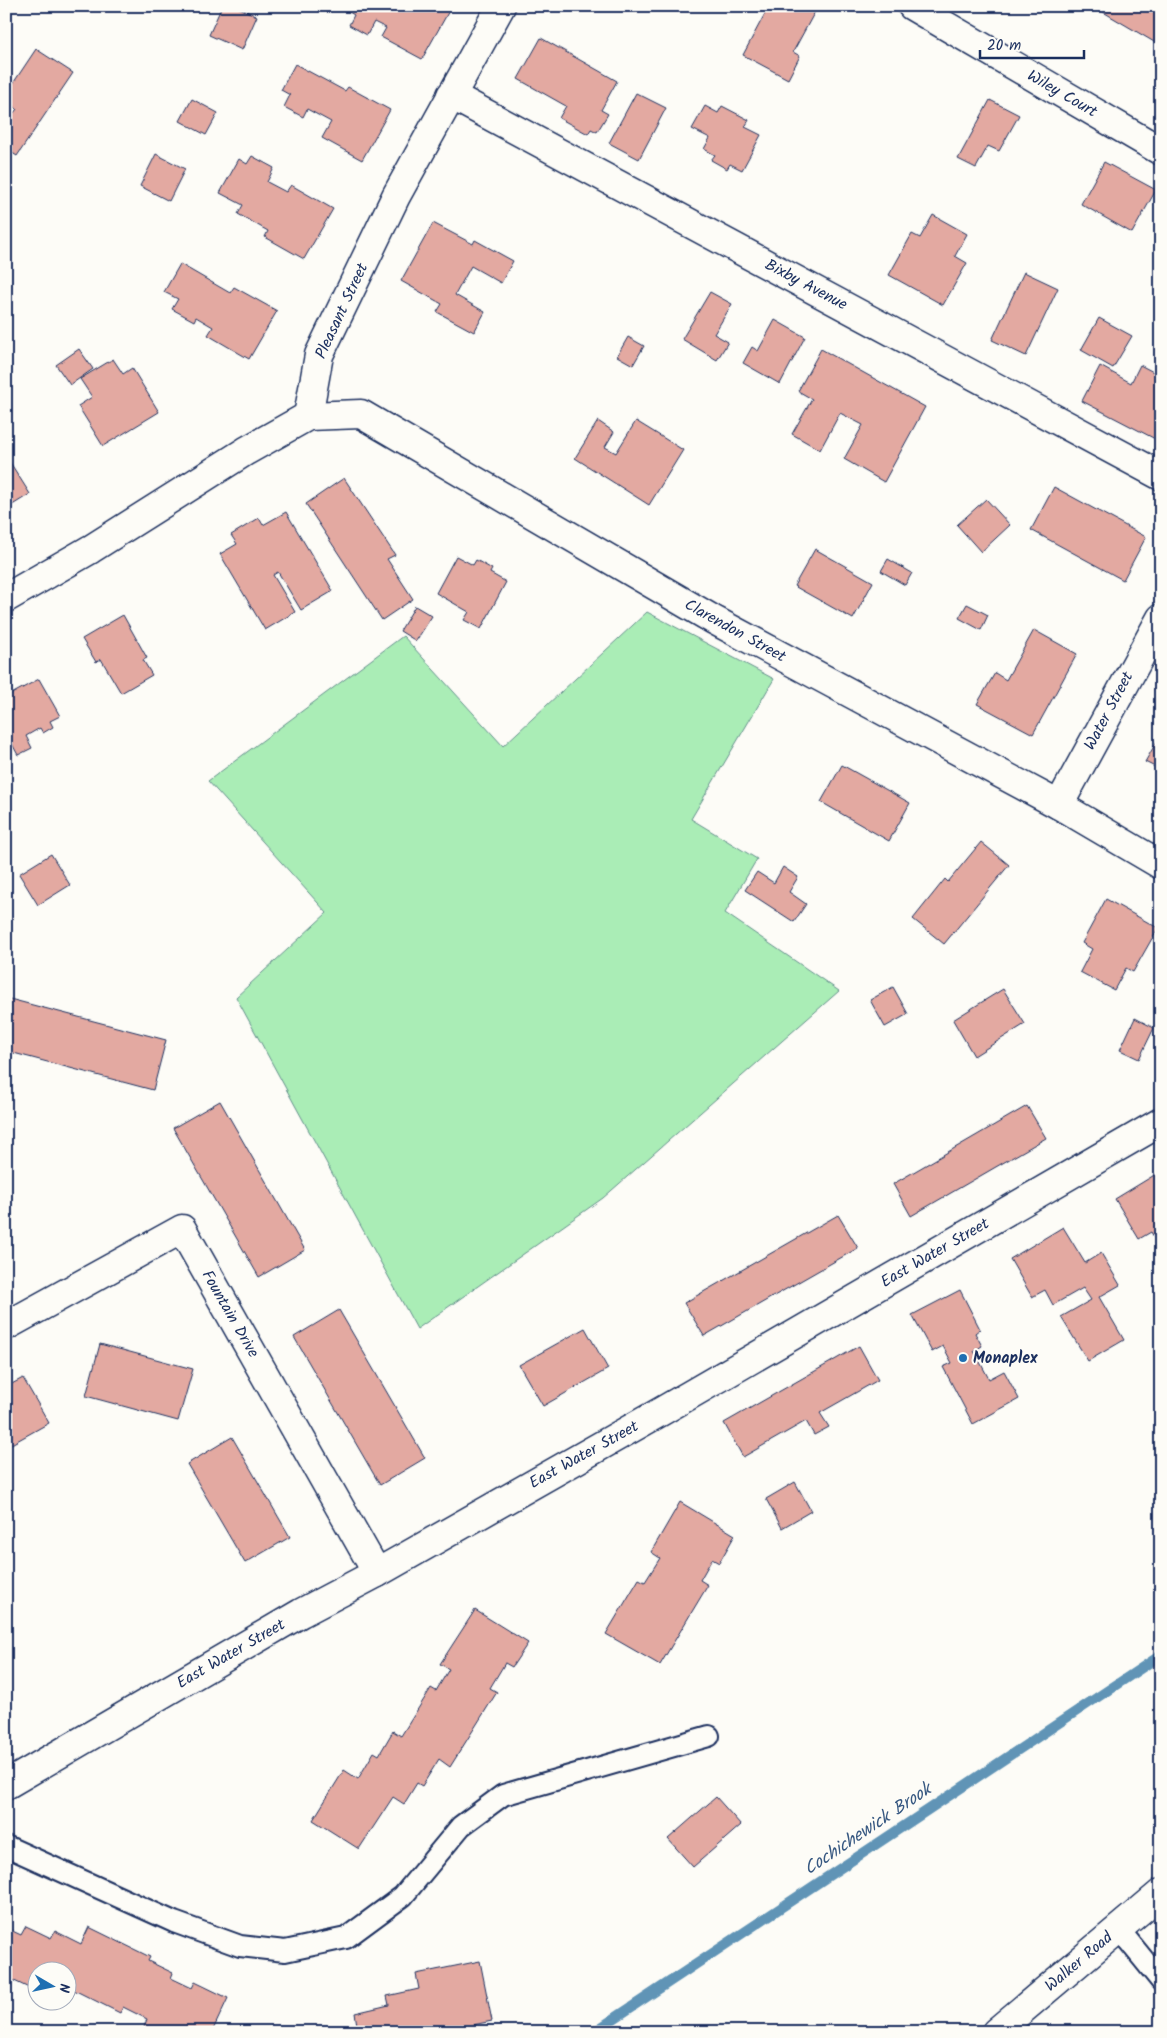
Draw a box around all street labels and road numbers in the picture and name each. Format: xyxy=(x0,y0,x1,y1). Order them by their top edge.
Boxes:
street label: Wiley Court xyxy=(1022,64,1102,125)
street label: Bixby Avenue xyxy=(760,253,852,317)
street label: Pleasant Street xyxy=(309,258,376,363)
street label: Clarendon Street xyxy=(680,593,791,670)
street label: Water Street xyxy=(1078,667,1141,755)
street label: East Water Street xyxy=(876,1211,995,1294)
street label: Fountain Drive xyxy=(195,1265,265,1363)
street label: East Water Street xyxy=(525,1414,644,1496)
street label: East Water Street xyxy=(172,1612,291,1695)
street label: Walker Road xyxy=(1039,1925,1119,1998)

